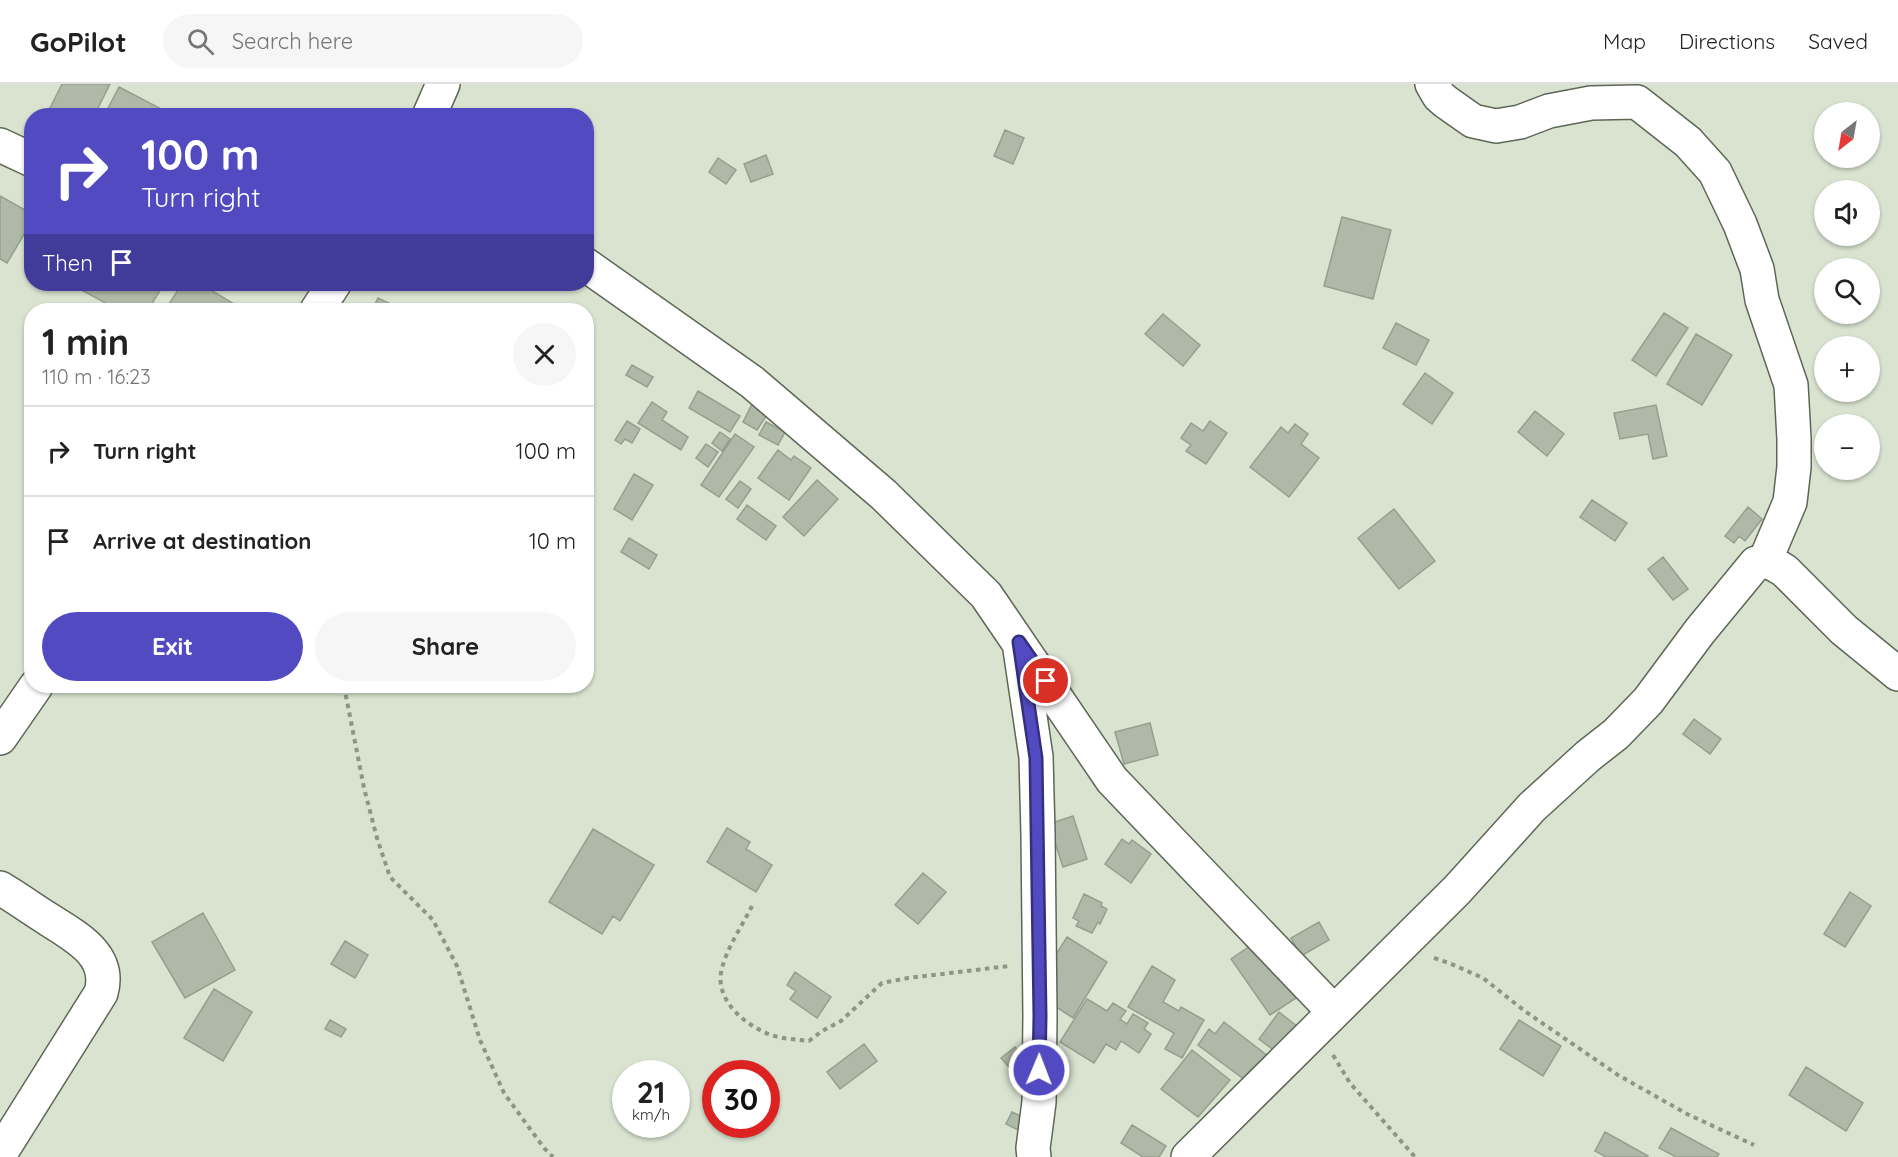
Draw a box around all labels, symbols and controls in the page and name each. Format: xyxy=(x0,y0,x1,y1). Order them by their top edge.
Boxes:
search box xyxy=(163,14,583,68)
text: GoPilot xyxy=(30,24,127,59)
icon: search xyxy=(184,25,217,58)
text: Search here xyxy=(232,27,353,55)
text: Map xyxy=(1603,28,1646,54)
text: Directions xyxy=(1679,28,1775,54)
text: Saved xyxy=(1808,28,1868,54)
north arrow xyxy=(1814,102,1880,168)
map controls xyxy=(1814,102,1880,480)
text: 100 m xyxy=(141,128,259,181)
icon: right xyxy=(42,132,120,210)
text: Turn right xyxy=(141,180,260,214)
button: sound xyxy=(1814,180,1880,246)
icon: arrive xyxy=(105,246,138,279)
text: Then xyxy=(42,249,93,277)
button: search xyxy=(1814,258,1880,324)
text: 1 min xyxy=(42,319,129,364)
button: close xyxy=(513,323,576,386)
button: + xyxy=(1814,336,1880,402)
text: 110 m · 16:23 xyxy=(42,364,151,389)
button: − xyxy=(1814,414,1880,480)
icon: right xyxy=(42,435,75,468)
text: Turn right xyxy=(93,437,197,465)
text: 100 m xyxy=(516,437,576,465)
icon: arrive xyxy=(42,525,75,558)
text: Arrive at destination xyxy=(93,527,311,555)
text: 10 m xyxy=(529,527,576,555)
button: Exit xyxy=(42,612,303,681)
button: Share xyxy=(315,612,576,681)
pin xyxy=(1020,655,1071,706)
icon: arrive xyxy=(1029,664,1062,697)
position arrow xyxy=(1007,1038,1071,1102)
speed limit sign: 30 xyxy=(702,1060,780,1138)
text: 21 xyxy=(637,1073,665,1111)
text: km/h xyxy=(632,1105,670,1124)

